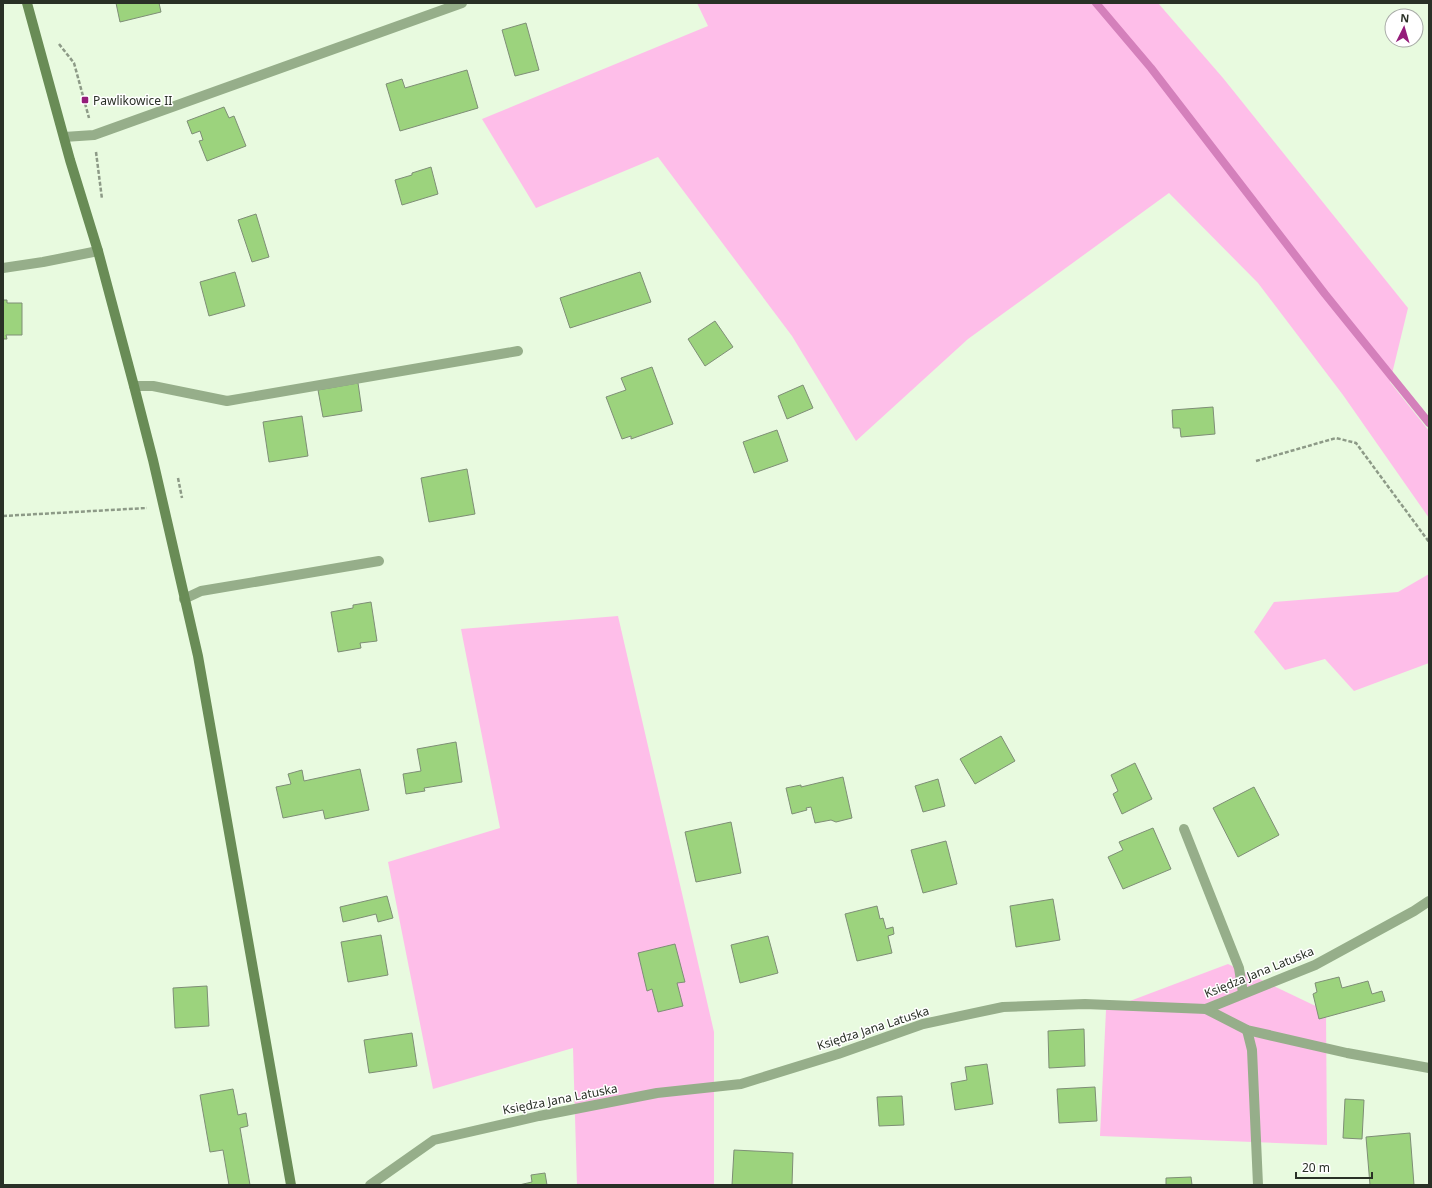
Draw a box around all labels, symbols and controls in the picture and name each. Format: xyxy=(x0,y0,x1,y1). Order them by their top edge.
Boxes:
north arrow xyxy=(1384,8,1424,48)
text: N xyxy=(1400,10,1410,25)
place label: Pawlikowice II xyxy=(93,92,172,109)
marker: Pawlikowice II xyxy=(80,95,90,105)
street label: Księdza Jana Latuska xyxy=(1202,942,1316,1002)
street label: Księdza Jana Latuska xyxy=(815,1002,931,1054)
street label: Księdza Jana Latuska xyxy=(501,1080,619,1118)
scale bar xyxy=(1296,1154,1372,1180)
text: 20 m xyxy=(1302,1159,1330,1176)

